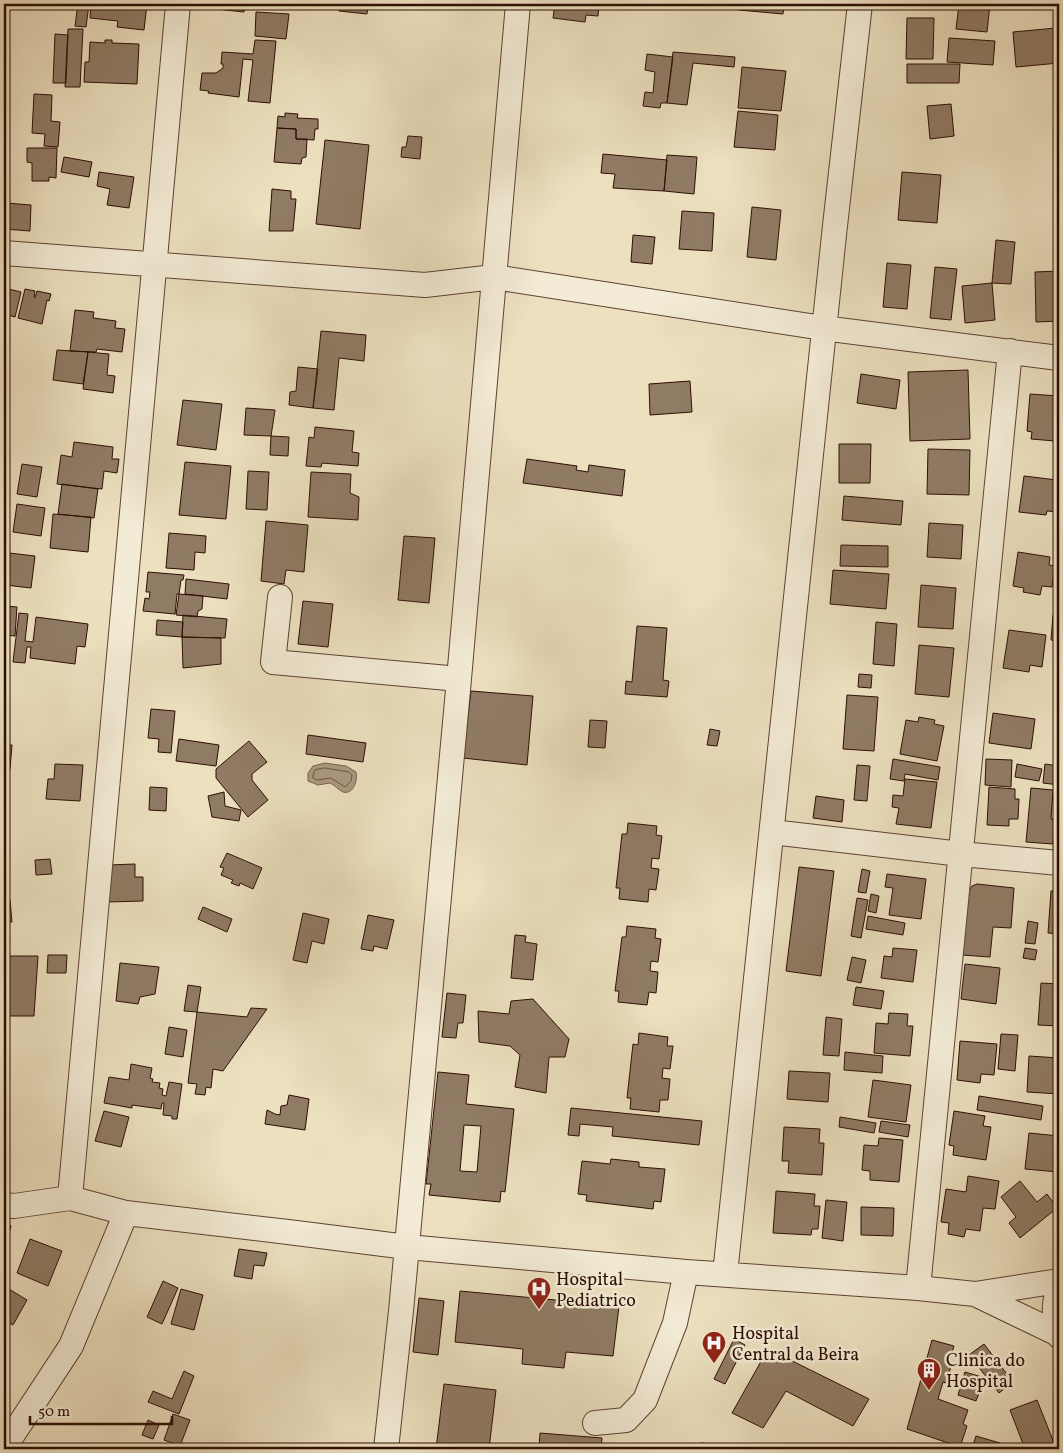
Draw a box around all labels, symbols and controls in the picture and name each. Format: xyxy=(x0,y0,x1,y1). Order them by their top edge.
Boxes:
place label: Hospital Pediatrico xyxy=(556,1268,636,1314)
hospital icon: Hospital Pediatrico xyxy=(526,1276,552,1310)
place label: Hospital Central da Beira xyxy=(732,1322,859,1368)
hospital icon: Hospital Central da Beira xyxy=(701,1330,727,1364)
place label: Clinica do Hospital xyxy=(946,1349,1025,1395)
building icon: Clinica do Hospital xyxy=(916,1357,942,1391)
scale bar xyxy=(30,1393,172,1425)
text: 50 m xyxy=(38,1402,70,1423)

